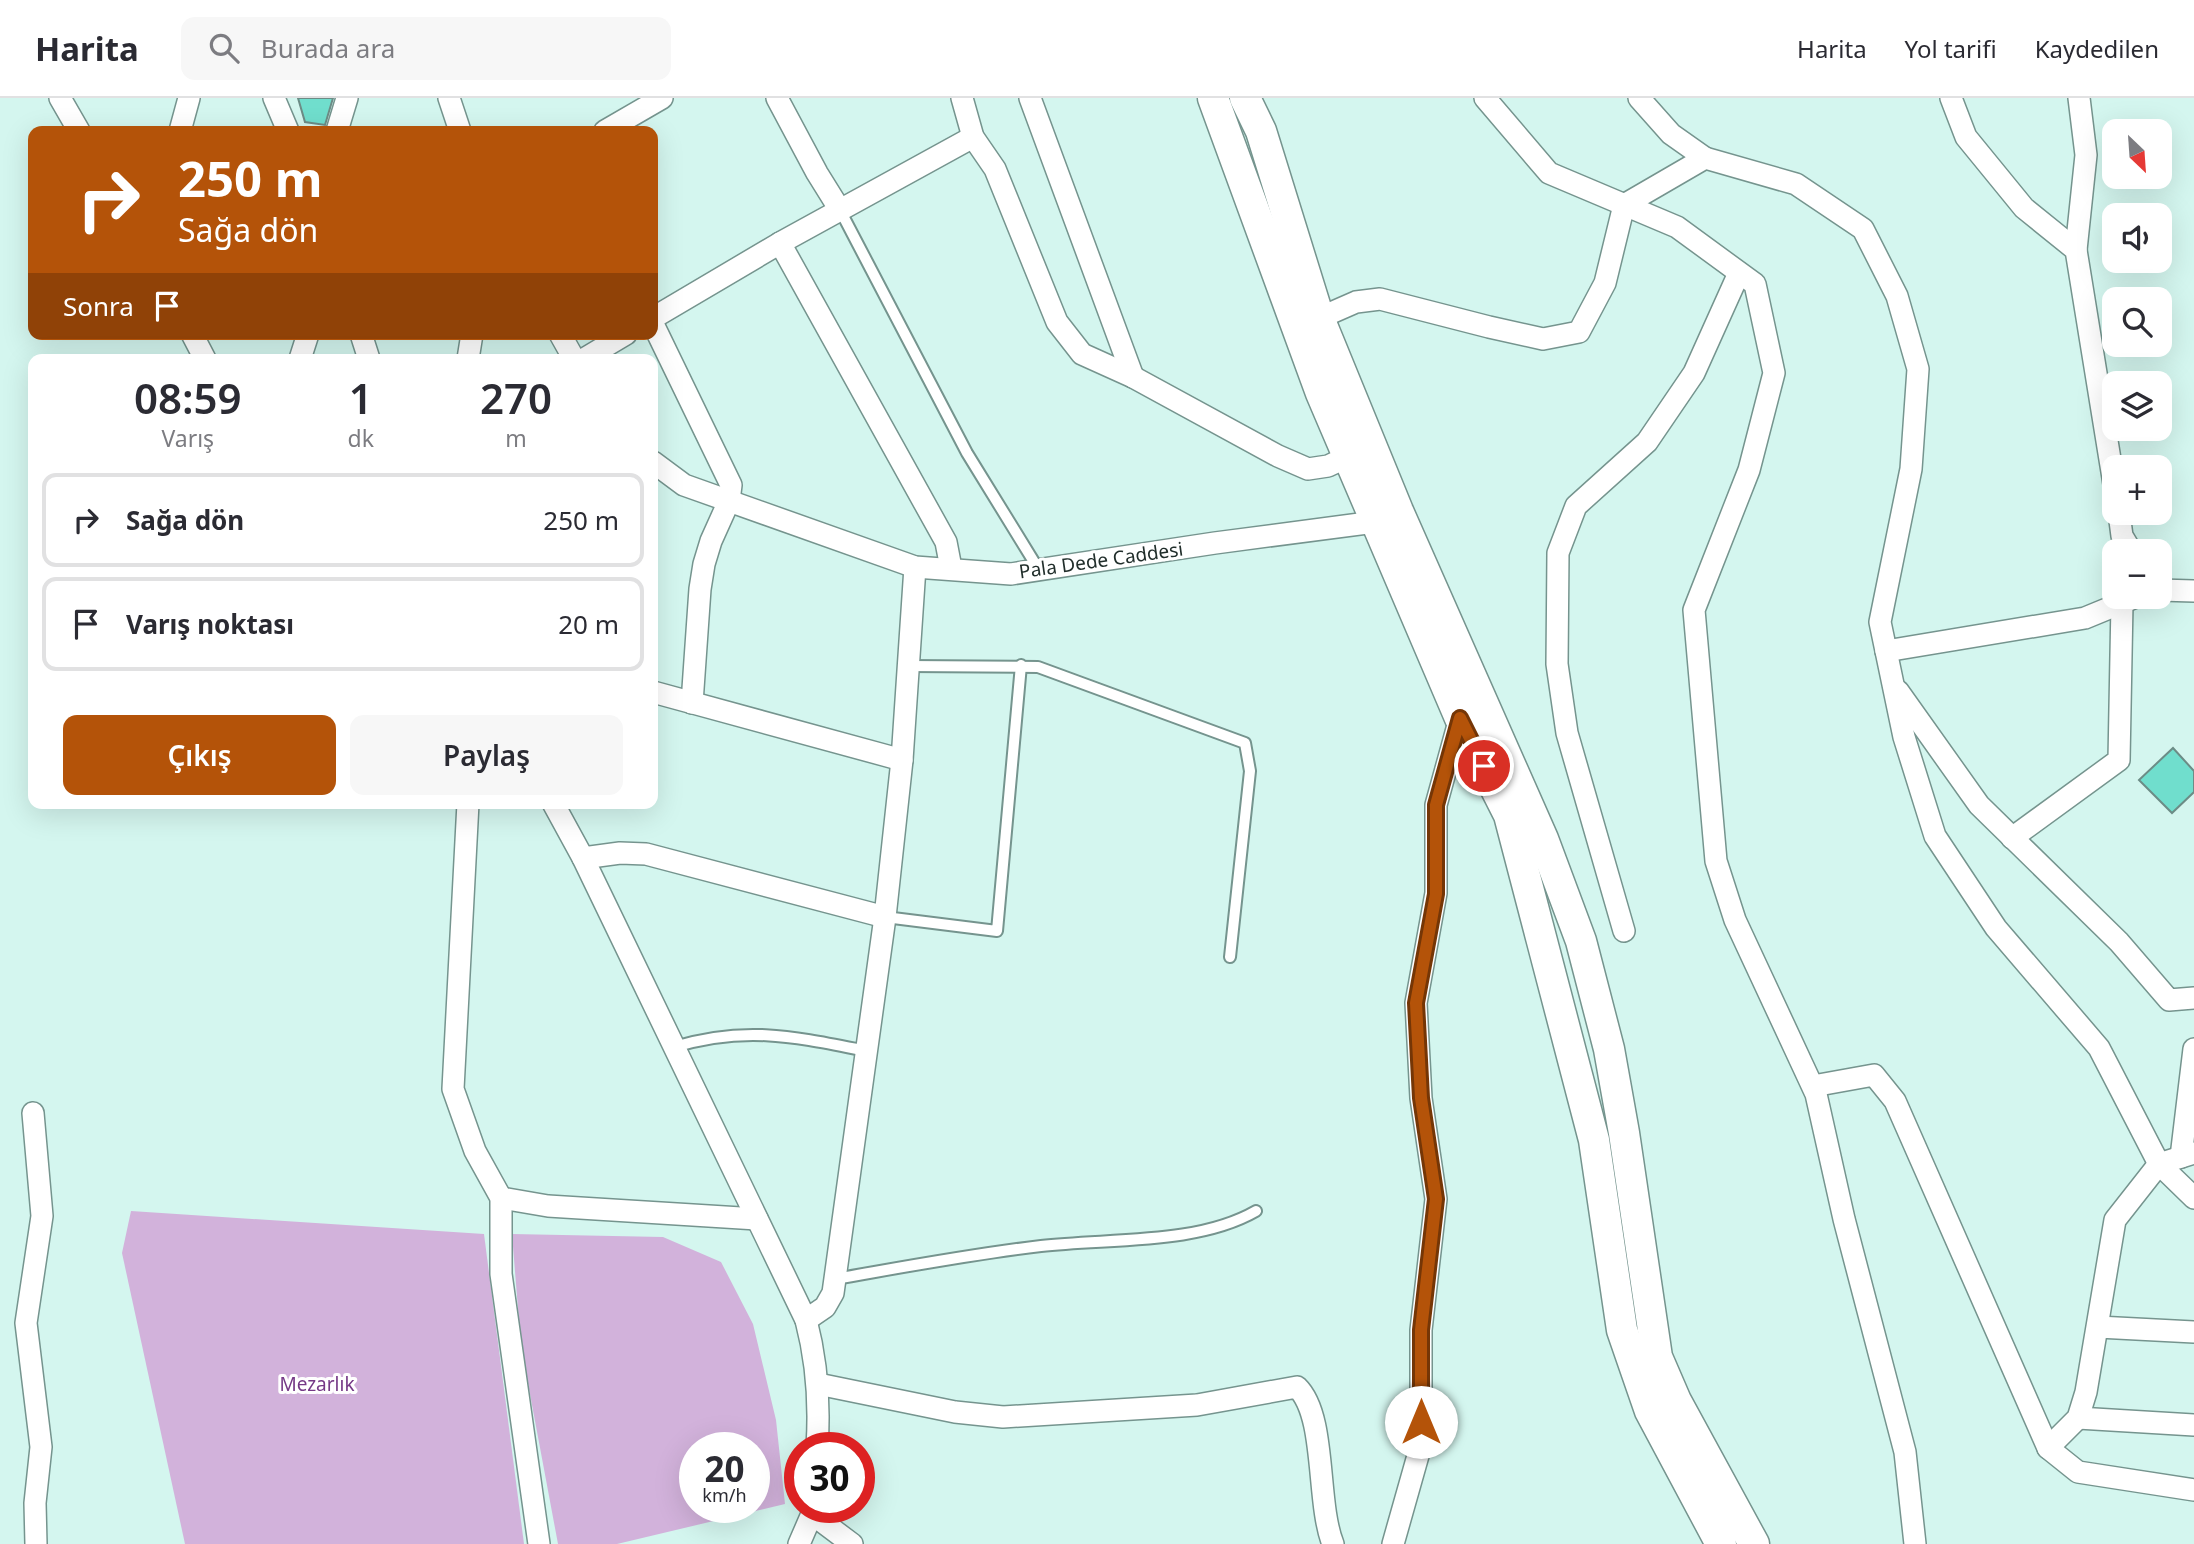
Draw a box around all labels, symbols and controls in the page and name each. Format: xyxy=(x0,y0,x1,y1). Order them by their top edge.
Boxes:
search box xyxy=(181,17,671,80)
text: Harita xyxy=(35,26,139,71)
icon: search xyxy=(205,29,243,67)
text: Burada ara xyxy=(261,30,395,66)
text: Harita xyxy=(1797,32,1867,65)
text: Yol tarifi xyxy=(1905,32,1997,65)
text: Kaydedilen xyxy=(2035,32,2159,65)
north arrow xyxy=(2102,119,2172,189)
map controls xyxy=(2102,119,2172,609)
text: 250 m xyxy=(178,145,323,211)
icon: right xyxy=(63,154,154,245)
button: sound xyxy=(2102,203,2172,273)
text: Sağa dön xyxy=(178,208,318,251)
icon: arrive xyxy=(148,287,186,325)
button: search xyxy=(2102,287,2172,357)
text: Sonra xyxy=(63,288,134,324)
text: 08:59 xyxy=(134,369,242,426)
text: 1 xyxy=(349,369,373,426)
text: 270 xyxy=(480,369,552,426)
button: layers xyxy=(2102,371,2172,441)
text: Varış xyxy=(161,422,214,454)
text: dk xyxy=(348,422,374,454)
text: m xyxy=(505,422,527,454)
button: + xyxy=(2102,455,2172,525)
icon: right xyxy=(67,501,105,539)
text: Sağa dön xyxy=(126,502,244,538)
text: 250 m xyxy=(543,502,619,538)
street label: Pala Dede Caddesi xyxy=(1017,536,1185,584)
button: − xyxy=(2102,539,2172,609)
icon: arrive xyxy=(67,605,105,643)
text: Varış noktası xyxy=(126,606,294,642)
text: 20 m xyxy=(558,606,619,642)
button: Çıkış xyxy=(63,715,336,795)
button: Paylaş xyxy=(350,715,623,795)
pin xyxy=(1454,736,1514,796)
icon: arrive xyxy=(1465,747,1503,785)
park label: Mezarlık xyxy=(279,1371,355,1397)
position arrow xyxy=(1384,1385,1458,1459)
speed limit sign: 30 xyxy=(784,1432,875,1523)
text: 20 xyxy=(704,1445,745,1492)
text: km/h xyxy=(702,1483,747,1507)

